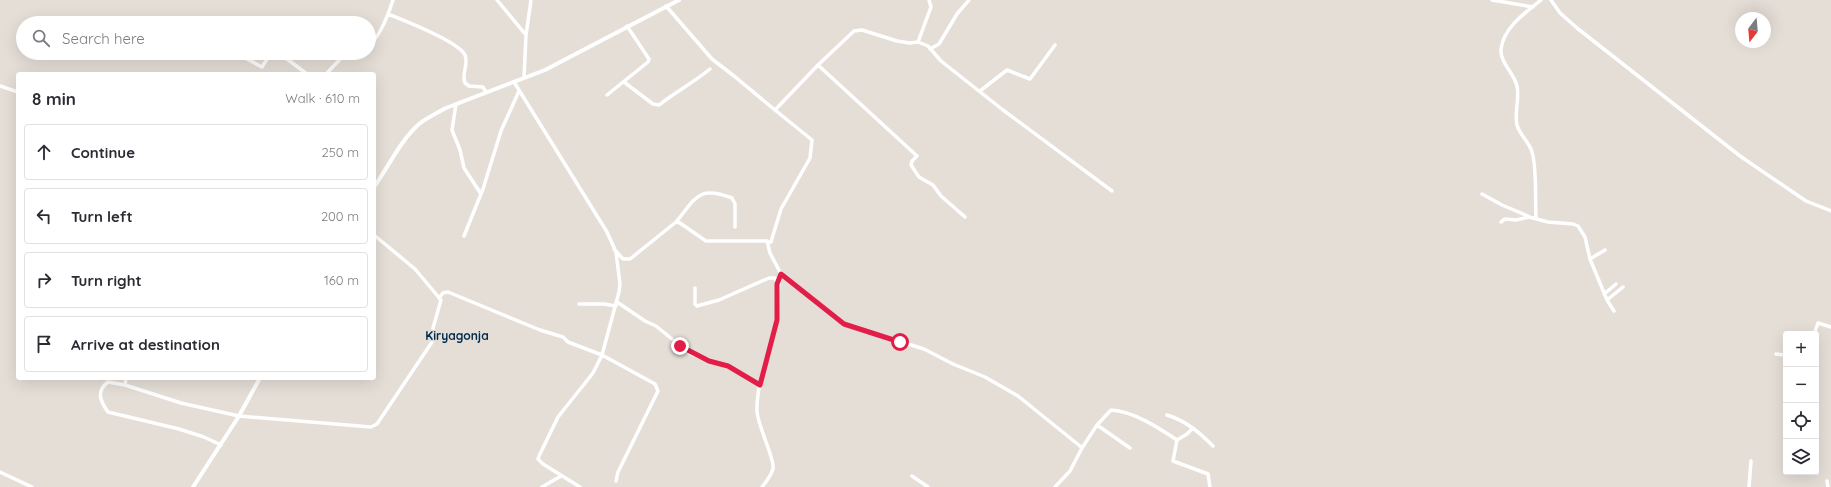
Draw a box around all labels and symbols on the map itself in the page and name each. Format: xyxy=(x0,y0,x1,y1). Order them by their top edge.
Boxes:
north arrow xyxy=(1735,12,1771,48)
district label: Kiryagonja xyxy=(425,328,489,343)
route start xyxy=(891,333,909,351)
route end xyxy=(671,337,689,355)

